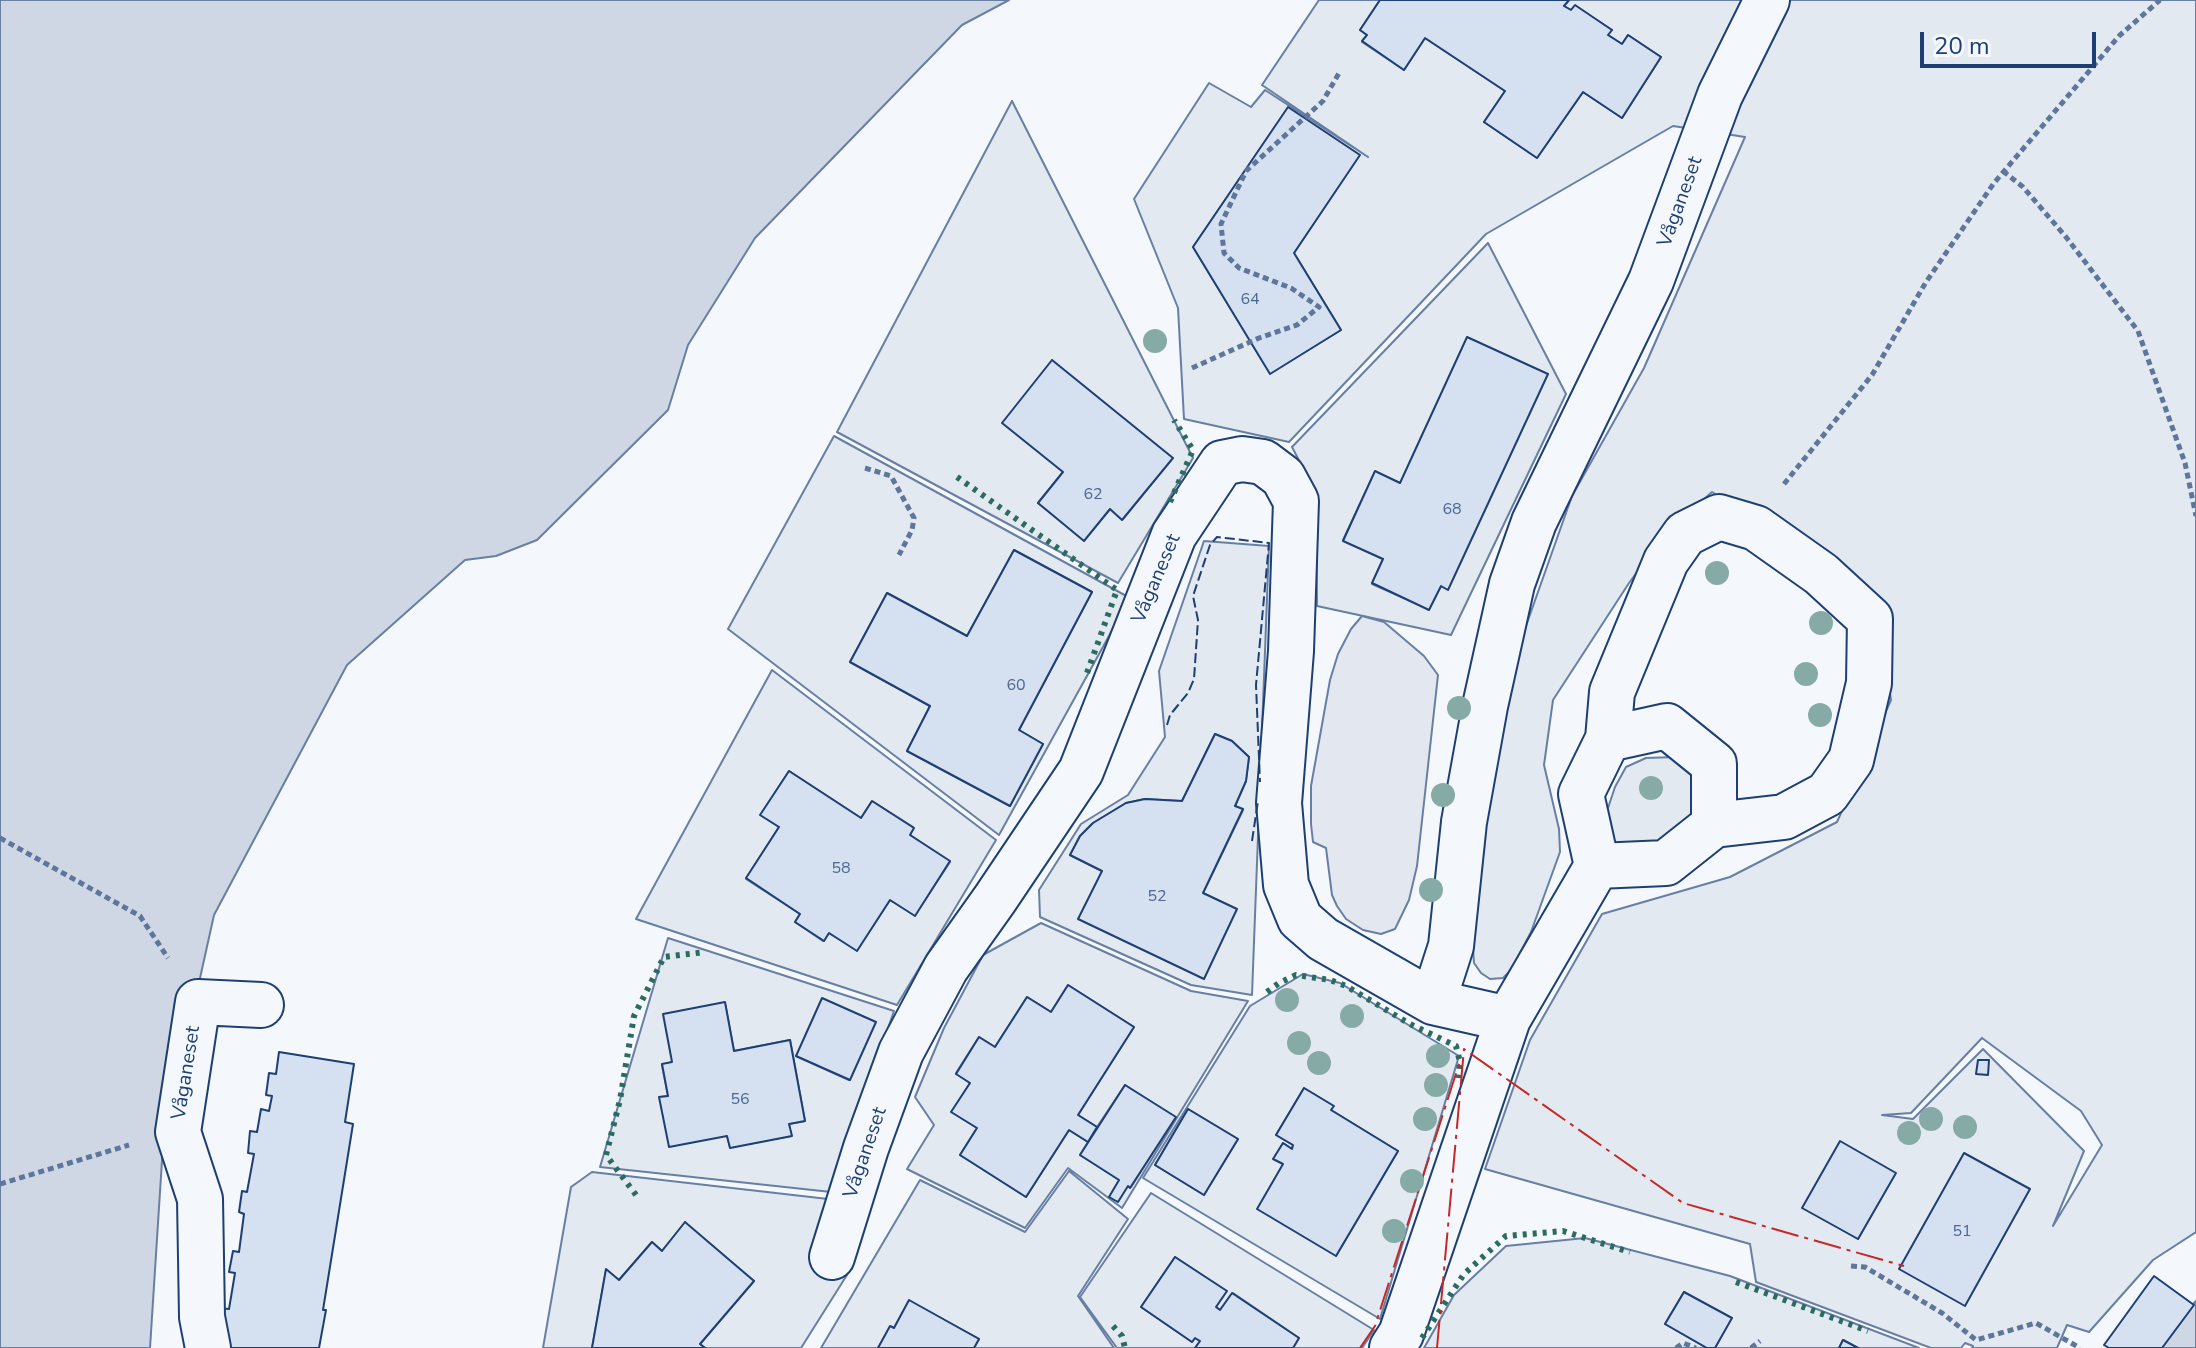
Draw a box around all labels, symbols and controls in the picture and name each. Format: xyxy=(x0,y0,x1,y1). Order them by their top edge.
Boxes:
scale bar xyxy=(1924,16,2100,66)
text: 20 m xyxy=(1934,30,1990,62)
street label: Våganeset xyxy=(1654,153,1708,251)
house number: 64 xyxy=(1240,290,1260,310)
house number: 62 xyxy=(1083,485,1103,505)
house number: 68 xyxy=(1442,500,1462,520)
street label: Våganeset xyxy=(1127,531,1187,627)
house number: 60 xyxy=(1006,676,1026,696)
house number: 58 xyxy=(831,859,851,879)
house number: 52 xyxy=(1147,887,1167,907)
street label: Våganeset xyxy=(168,1024,206,1122)
house number: 56 xyxy=(730,1090,750,1110)
street label: Våganeset xyxy=(839,1104,893,1202)
house number: 51 xyxy=(1952,1222,1972,1242)

